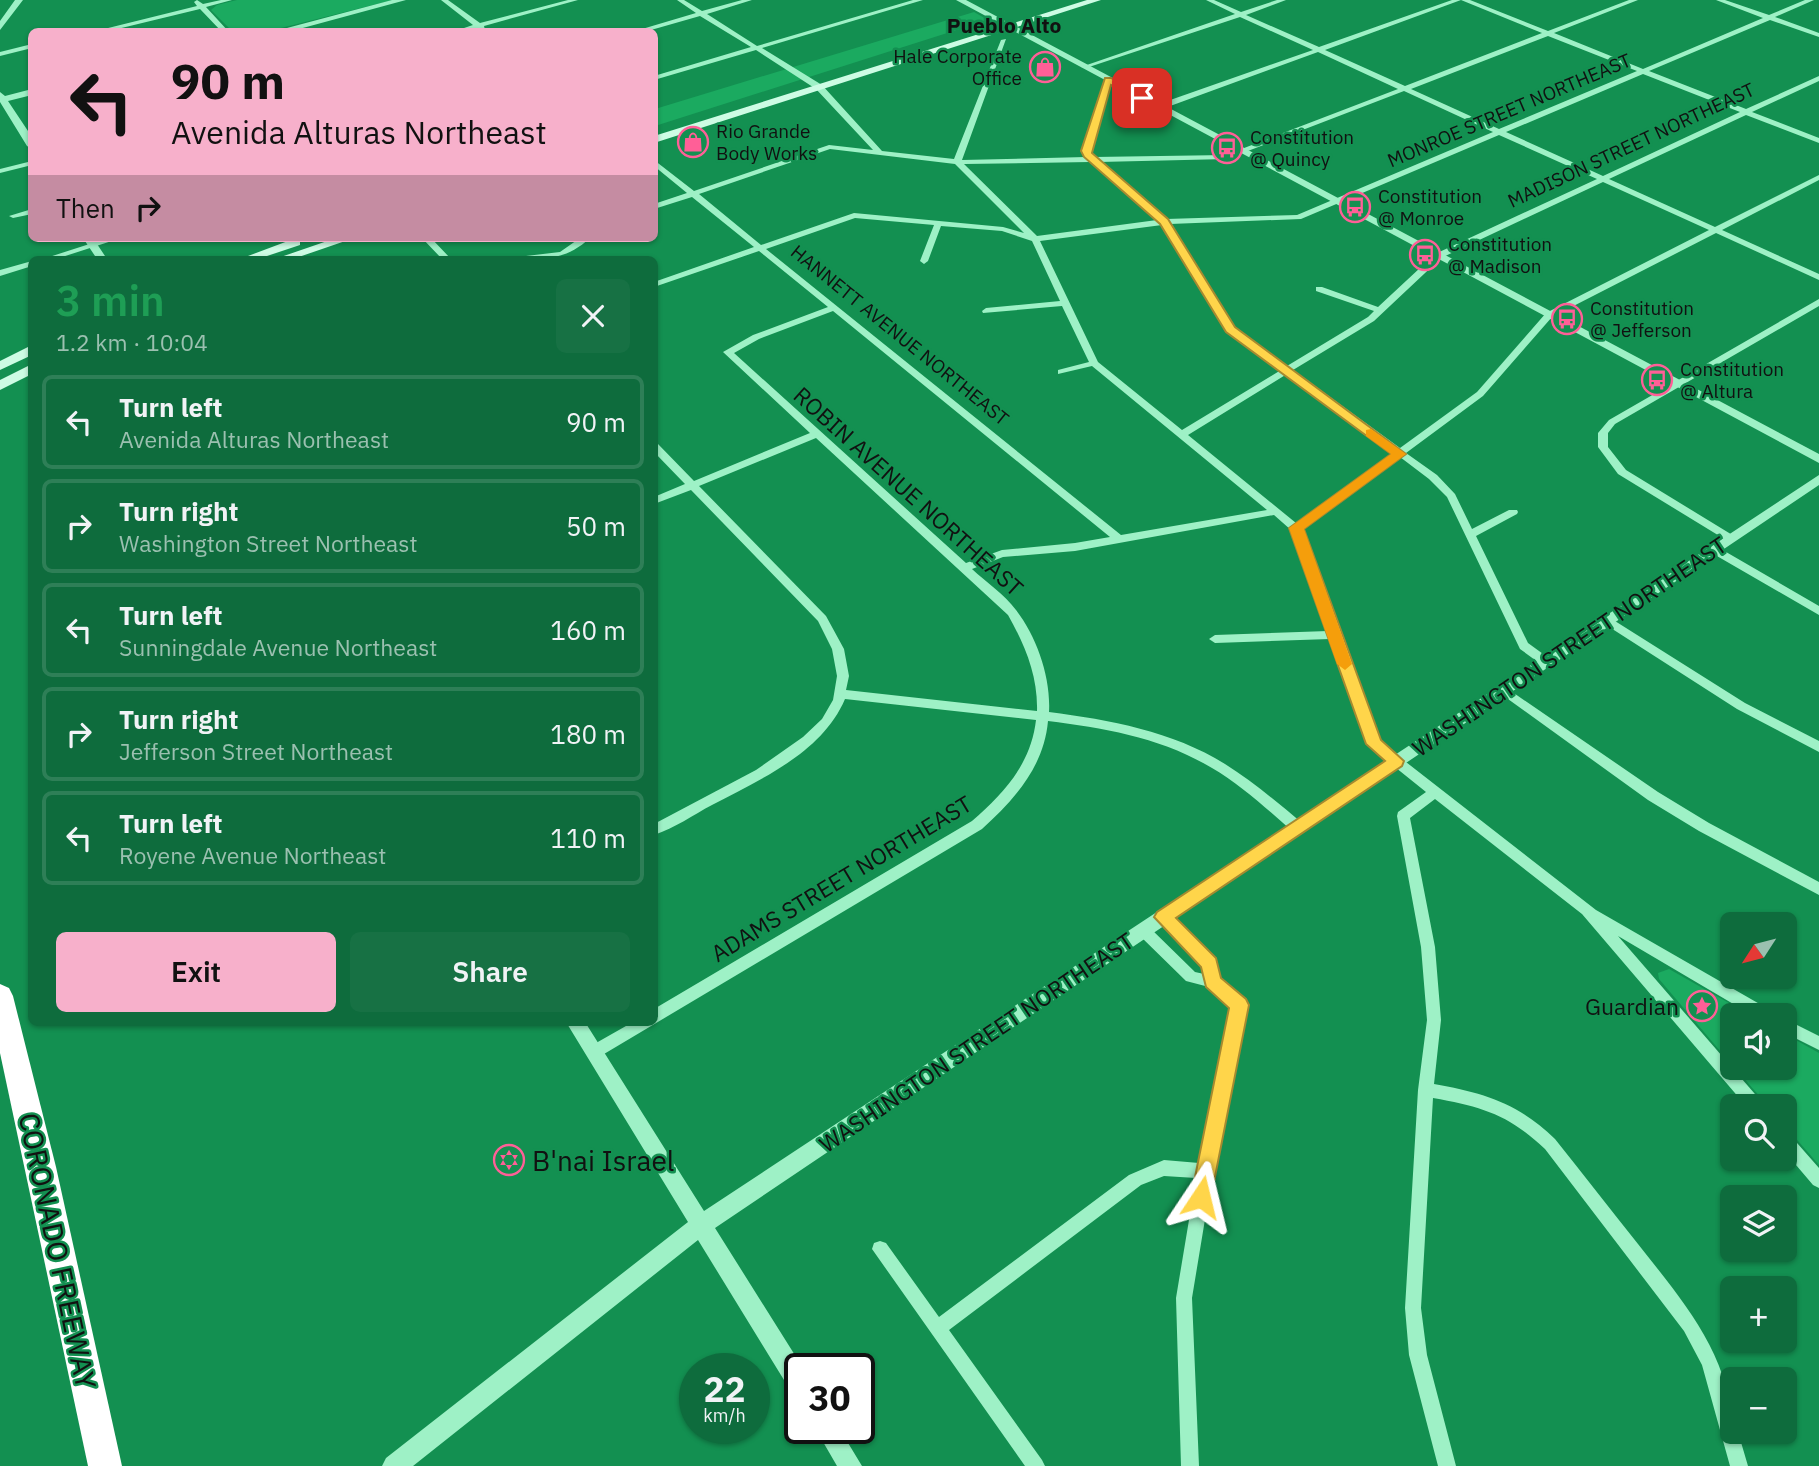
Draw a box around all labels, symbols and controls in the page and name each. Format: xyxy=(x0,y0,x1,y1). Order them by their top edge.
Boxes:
district label: Pueblo Alto xyxy=(947,11,1061,39)
place label: Hale Corporate Office xyxy=(893,44,1022,90)
street label: MONROE STREET NORTHEAST xyxy=(1384,48,1635,172)
text: 90 m xyxy=(171,49,285,112)
shop icon: Hale Corporate Office xyxy=(1028,50,1062,84)
icon: left xyxy=(56,56,147,147)
pin xyxy=(1112,68,1172,128)
street label: MADISON STREET NORTHEAST xyxy=(1504,77,1758,213)
icon: arrive xyxy=(1123,79,1161,117)
text: Avenida Alturas Northeast xyxy=(171,111,547,153)
place label: Rio Grande Body Works xyxy=(716,119,817,165)
shop icon: Rio Grande Body Works xyxy=(676,125,710,159)
place label: Constitution @ Quincy xyxy=(1250,125,1354,171)
bus stop icon: Constitution @ Quincy xyxy=(1210,131,1244,165)
place label: Constitution @ Monroe xyxy=(1378,184,1482,230)
icon: right xyxy=(129,189,167,227)
bus stop icon: Constitution @ Monroe xyxy=(1338,190,1372,224)
text: Then xyxy=(56,191,115,225)
place label: Constitution @ Madison xyxy=(1448,232,1552,278)
bus stop icon: Constitution @ Madison xyxy=(1408,238,1442,272)
street label: HANNETT AVENUE NORTHEAST xyxy=(786,239,1014,431)
text: 3 min xyxy=(56,273,165,328)
button: close xyxy=(556,279,630,353)
place label: Constitution @ Jefferson xyxy=(1590,296,1694,342)
bus stop icon: Constitution @ Jefferson xyxy=(1550,302,1584,336)
text: 1.2 km · 10:04 xyxy=(56,327,208,357)
place label: Constitution @ Altura xyxy=(1680,357,1784,403)
bus stop icon: Constitution @ Altura xyxy=(1640,363,1674,397)
street label: ROBIN AVENUE NORTHEAST xyxy=(788,380,1030,602)
text: Turn left xyxy=(119,390,222,424)
icon: left xyxy=(60,403,98,441)
text: 90 m xyxy=(566,405,626,439)
text: Avenida Alturas Northeast xyxy=(119,424,389,454)
text: Turn right xyxy=(119,494,238,528)
icon: right xyxy=(60,507,98,545)
text: 50 m xyxy=(566,509,626,543)
text: Washington Street Northeast xyxy=(119,528,417,558)
street label: WASHINGTON STREET NORTHEAST xyxy=(1406,529,1732,763)
text: Turn left xyxy=(119,598,222,632)
icon: left xyxy=(60,611,98,649)
text: 160 m xyxy=(550,613,626,647)
text: Sunningdale Avenue Northeast xyxy=(119,632,437,662)
text: Turn right xyxy=(119,702,238,736)
icon: right xyxy=(60,715,98,753)
text: 180 m xyxy=(550,717,626,751)
text: Jefferson Street Northeast xyxy=(119,736,393,766)
street label: ADAMS STREET NORTHEAST xyxy=(705,788,977,968)
text: Turn left xyxy=(119,806,222,840)
icon: left xyxy=(60,819,98,857)
text: 110 m xyxy=(550,821,626,855)
text: Royene Avenue Northeast xyxy=(119,840,386,870)
north arrow xyxy=(1720,912,1797,989)
map controls xyxy=(1720,912,1797,1444)
street label: WASHINGTON STREET NORTHEAST xyxy=(813,925,1139,1159)
button: Exit xyxy=(56,932,336,1012)
button: Share xyxy=(350,932,630,1012)
place icon: Guardian xyxy=(1685,989,1719,1023)
place label: Guardian xyxy=(1585,991,1679,1021)
button: sound xyxy=(1720,1003,1797,1080)
button: search xyxy=(1720,1094,1797,1171)
street label: CORONADO FREEWAY xyxy=(11,1110,105,1393)
place label: B'nai Israel xyxy=(532,1142,674,1179)
synagogue icon: B'nai Israel xyxy=(492,1143,526,1177)
position arrow xyxy=(1164,1160,1238,1234)
button: layers xyxy=(1720,1185,1797,1262)
button: + xyxy=(1720,1276,1797,1353)
speed limit sign: 30 xyxy=(784,1353,875,1444)
text: 22 xyxy=(703,1366,746,1412)
button: − xyxy=(1720,1367,1797,1444)
text: km/h xyxy=(703,1404,746,1427)

